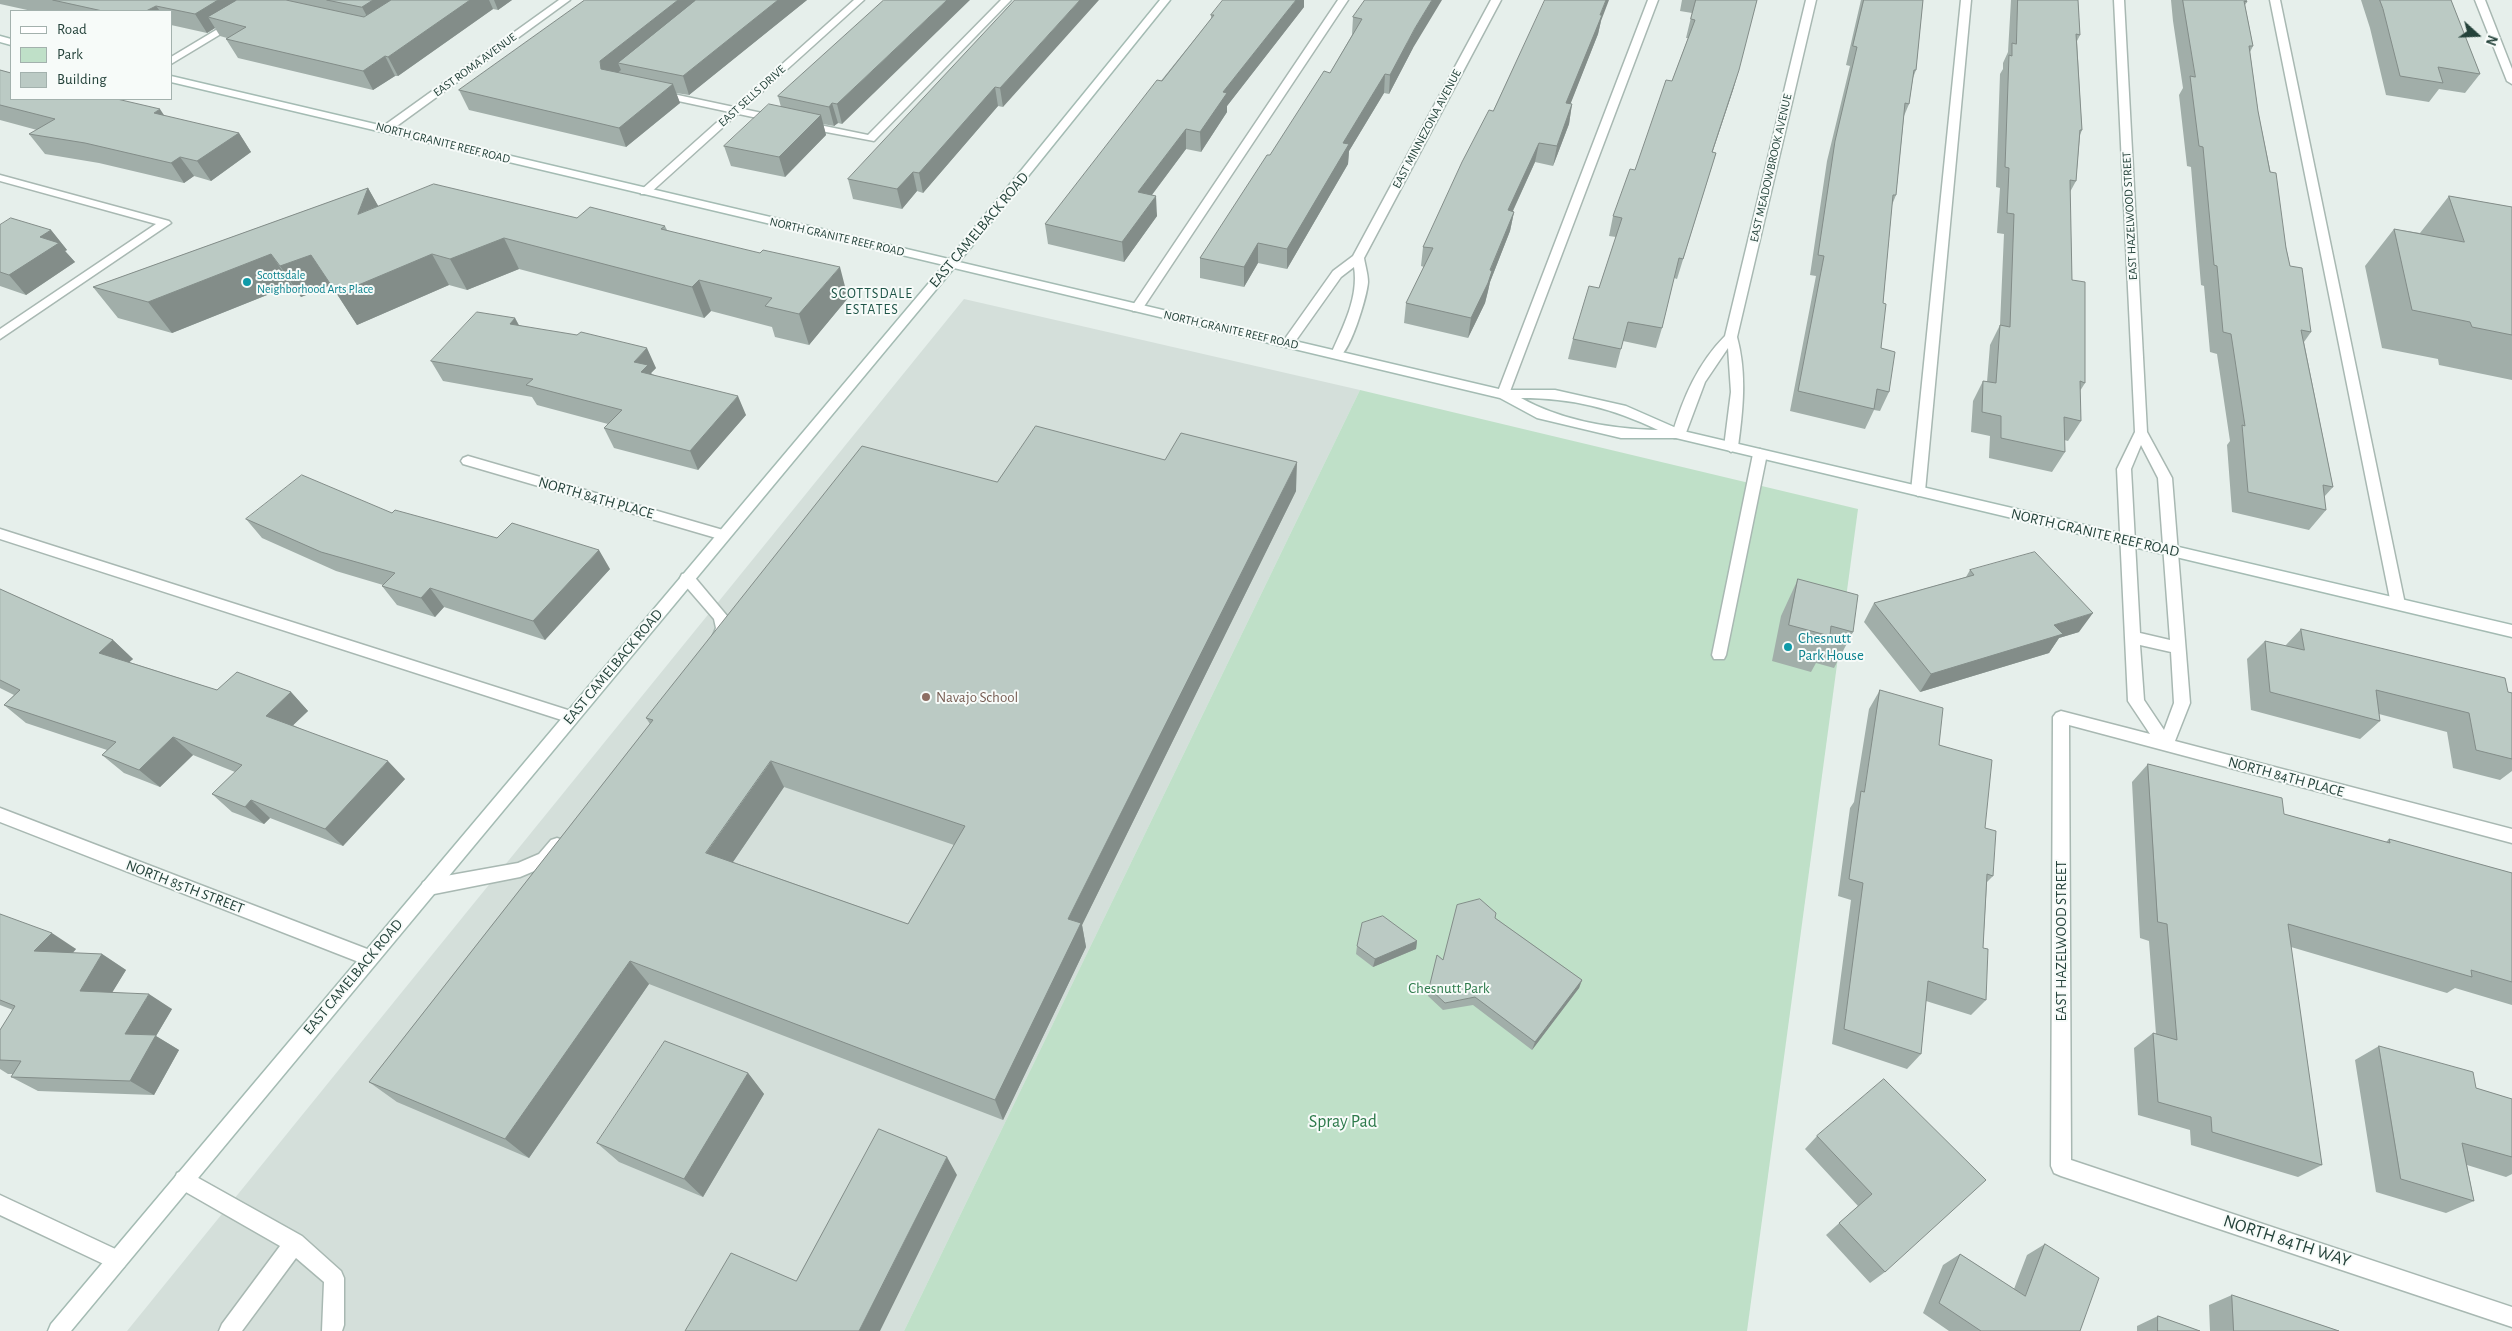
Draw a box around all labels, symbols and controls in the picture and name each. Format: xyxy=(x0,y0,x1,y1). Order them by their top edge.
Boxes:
legend xyxy=(10,10,172,100)
north arrow xyxy=(2452,10,2502,60)
text: Road xyxy=(57,22,87,37)
street label: EAST ROMA AVENUE xyxy=(431,30,519,100)
text: N xyxy=(2483,33,2499,47)
text: Park xyxy=(57,47,83,62)
street label: EAST SELLS DRIVE xyxy=(716,62,788,130)
street label: EAST MINNEZONA AVENUE xyxy=(1389,67,1465,191)
text: Building xyxy=(57,72,107,87)
street label: EAST MEADOWBROOK AVENUE xyxy=(1747,93,1795,243)
street label: NORTH GRANITE REEF ROAD xyxy=(374,119,512,167)
street label: EAST HAZELWOOD STREET xyxy=(2119,151,2141,281)
street label: EAST CAMELBACK ROAD xyxy=(925,169,1033,291)
street label: NORTH GRANITE REEF ROAD xyxy=(768,214,906,260)
place label: Scottsdale Neighborhood Arts Place xyxy=(257,268,373,296)
marker: Scottsdale Neighborhood Arts Place xyxy=(241,276,253,288)
district label: SCOTTSDALE ESTATES xyxy=(830,286,914,318)
street label: NORTH GRANITE REEF ROAD xyxy=(1162,307,1300,353)
street label: NORTH 84TH PLACE xyxy=(536,473,656,523)
street label: NORTH GRANITE REEF ROAD xyxy=(2009,505,2181,561)
street label: EAST CAMELBACK ROAD xyxy=(559,606,667,728)
place label: Chesnutt Park House xyxy=(1798,629,1864,664)
marker: Chesnutt Park House xyxy=(1782,641,1794,653)
place label: Navajo School xyxy=(936,688,1018,706)
marker: Navajo School xyxy=(920,691,932,703)
street label: NORTH 84TH PLACE xyxy=(2226,753,2346,801)
street label: NORTH 85TH STREET xyxy=(123,856,247,918)
street label: EAST HAZELWOOD STREET xyxy=(2052,861,2070,1021)
street label: EAST CAMELBACK ROAD xyxy=(299,916,407,1038)
park label: Chesnutt Park xyxy=(1408,979,1490,997)
park label: Spray Pad xyxy=(1309,1111,1377,1133)
street label: NORTH 84TH WAY xyxy=(2220,1210,2354,1272)

